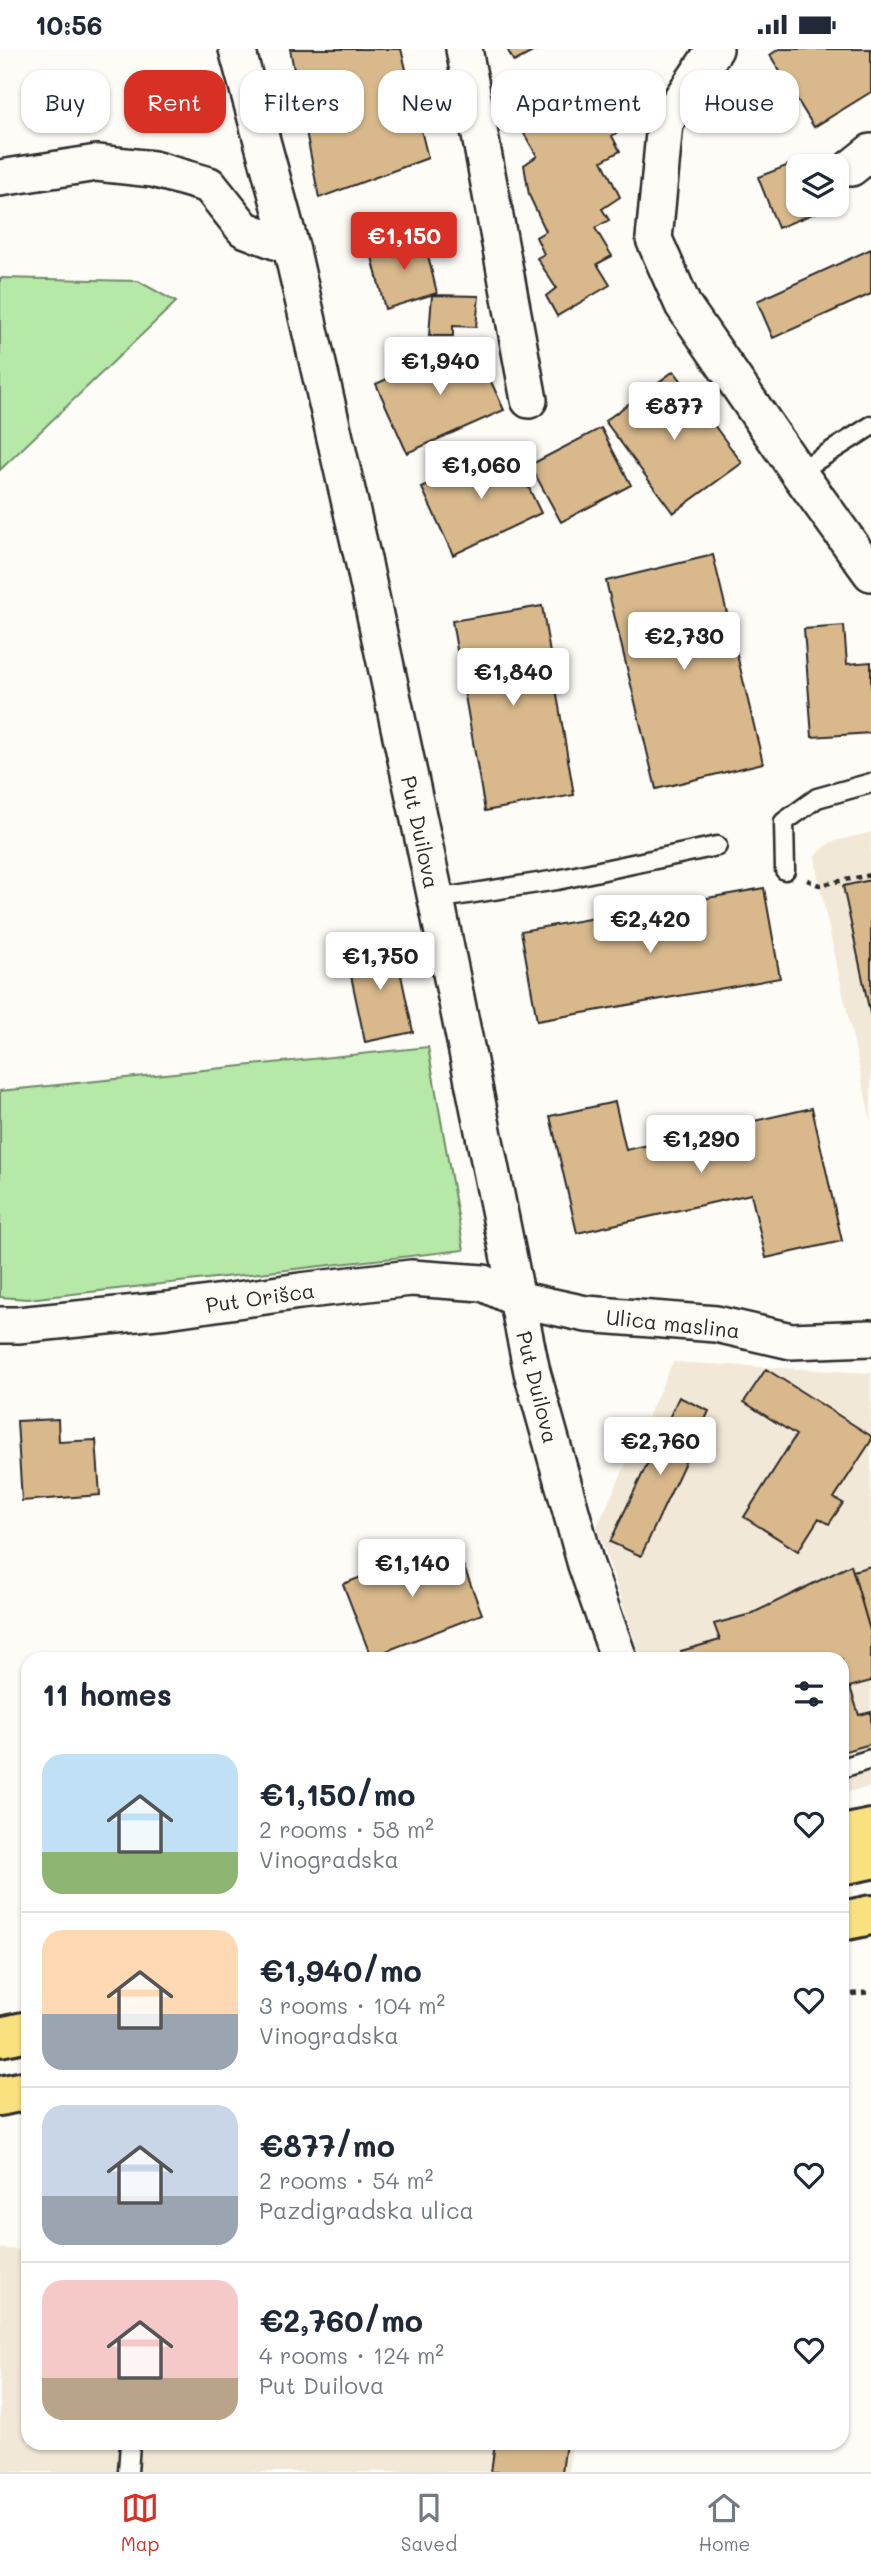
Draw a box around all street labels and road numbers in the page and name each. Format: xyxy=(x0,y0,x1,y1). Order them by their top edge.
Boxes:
street label: Put Duilova xyxy=(396,773,446,891)
street label: Put Orišca xyxy=(204,1276,316,1318)
street label: Ulica maslina xyxy=(605,1303,741,1343)
street label: Put Duilova xyxy=(511,1328,565,1446)

